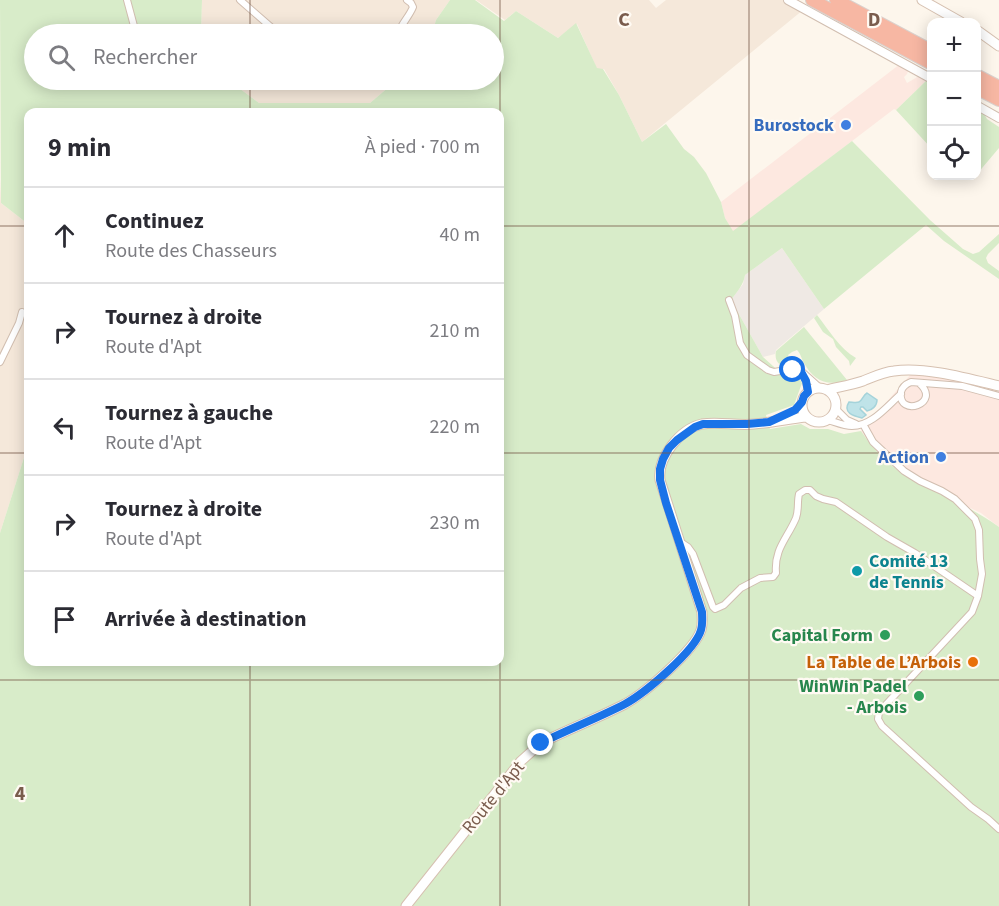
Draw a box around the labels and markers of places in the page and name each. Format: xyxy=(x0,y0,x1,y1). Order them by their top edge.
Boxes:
place label: Burostock xyxy=(754,113,834,138)
marker: Burostock xyxy=(839,118,853,132)
place label: Action xyxy=(877,445,929,470)
marker: Action xyxy=(934,450,948,464)
place label: Comité 13 de Tennis xyxy=(869,549,948,595)
marker: Comité 13 de Tennis xyxy=(850,564,864,578)
place label: Capital Form xyxy=(771,623,873,648)
marker: Capital Form xyxy=(878,628,892,642)
place label: La Table de L’Arbois xyxy=(806,650,961,675)
marker: La Table de L’Arbois xyxy=(966,655,980,669)
place label: WinWin Padel - Arbois xyxy=(799,674,907,720)
marker: WinWin Padel - Arbois xyxy=(912,689,926,703)

